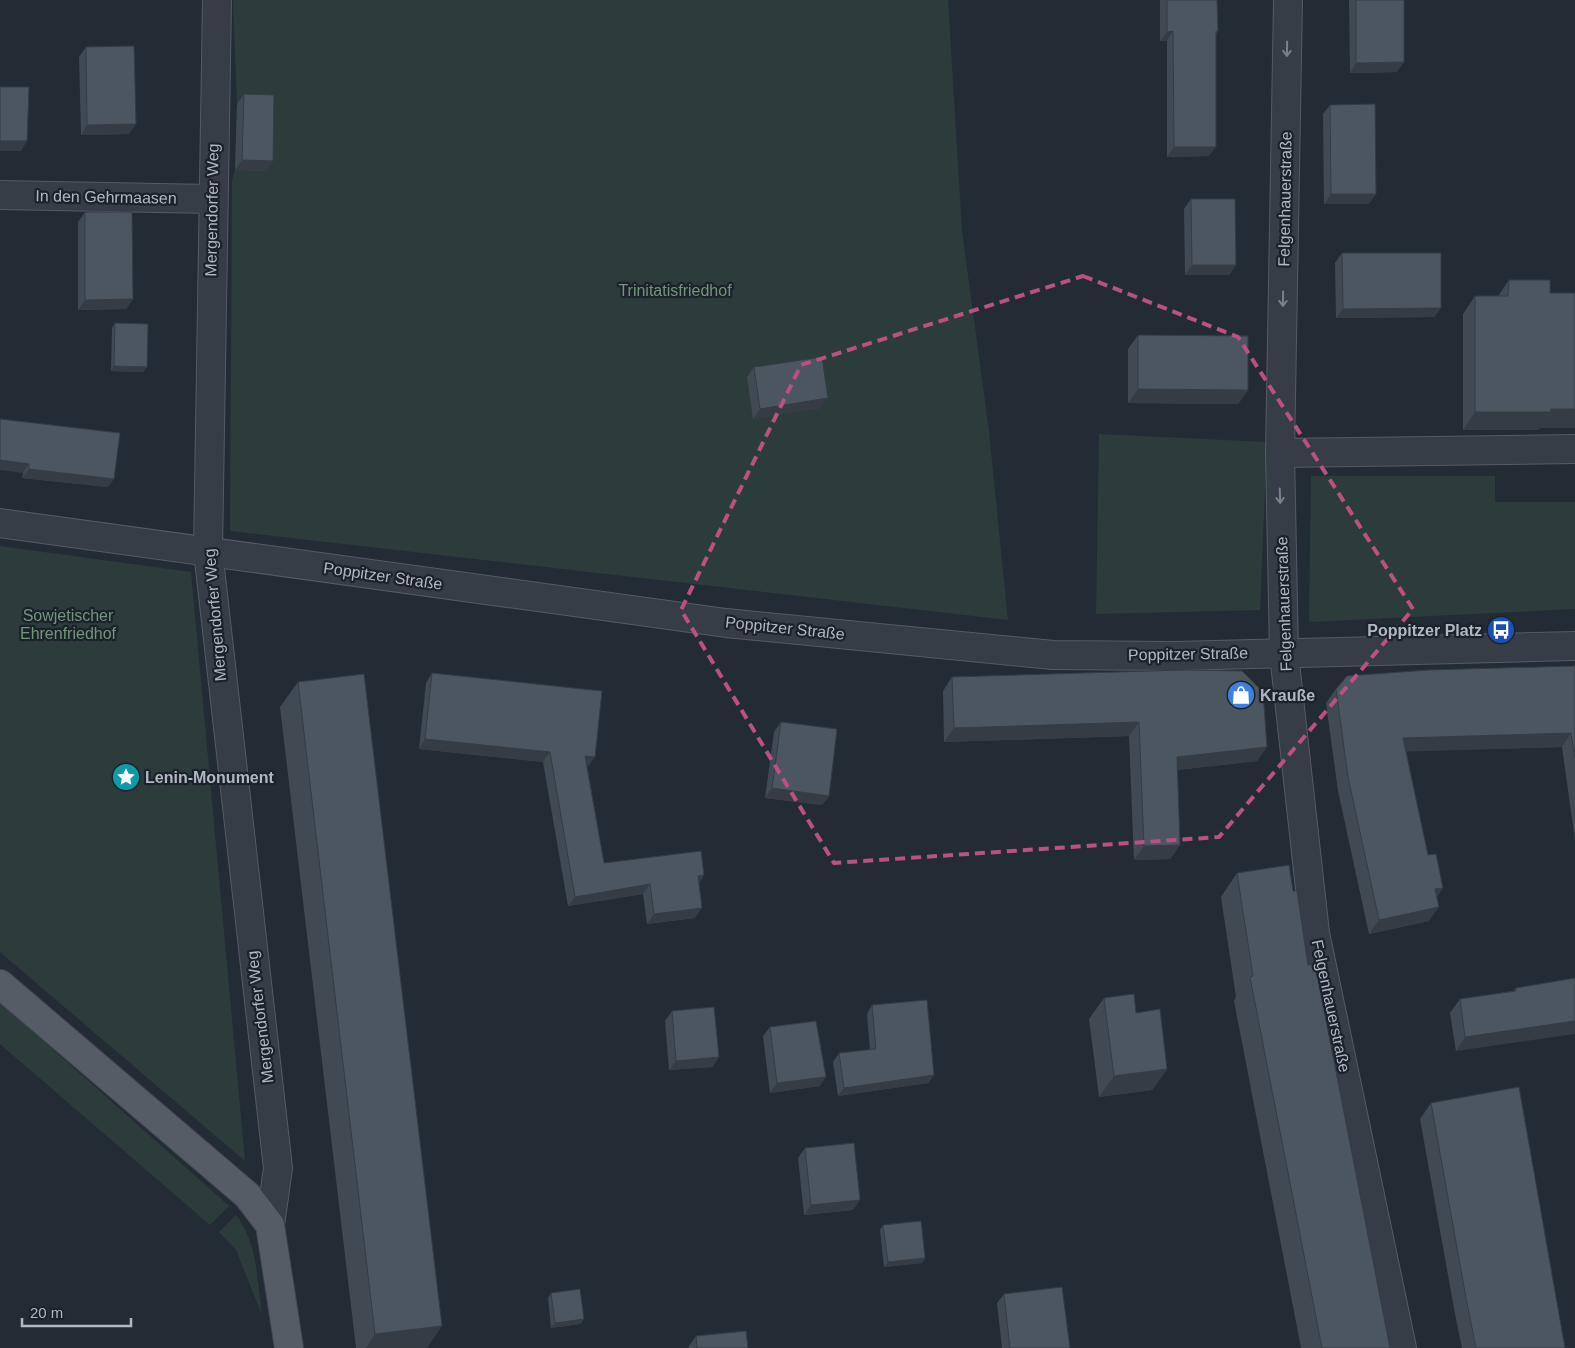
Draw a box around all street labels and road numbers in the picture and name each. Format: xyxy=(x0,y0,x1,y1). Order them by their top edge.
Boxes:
street label: Felgenhauerstraße xyxy=(1275,131,1295,267)
street label: Mergendorfer Weg xyxy=(202,143,222,277)
street label: In den Gehrmaasen xyxy=(35,187,177,207)
street label: Felgenhauerstraße xyxy=(1273,536,1295,672)
street label: Mergendorfer Weg xyxy=(201,548,229,682)
street label: Poppitzer Straße xyxy=(322,559,444,593)
street label: Poppitzer Straße xyxy=(724,613,846,643)
street label: Poppitzer Straße xyxy=(1128,644,1248,664)
street label: Felgenhauerstraße xyxy=(1309,938,1353,1074)
street label: Mergendorfer Weg xyxy=(243,950,277,1084)

